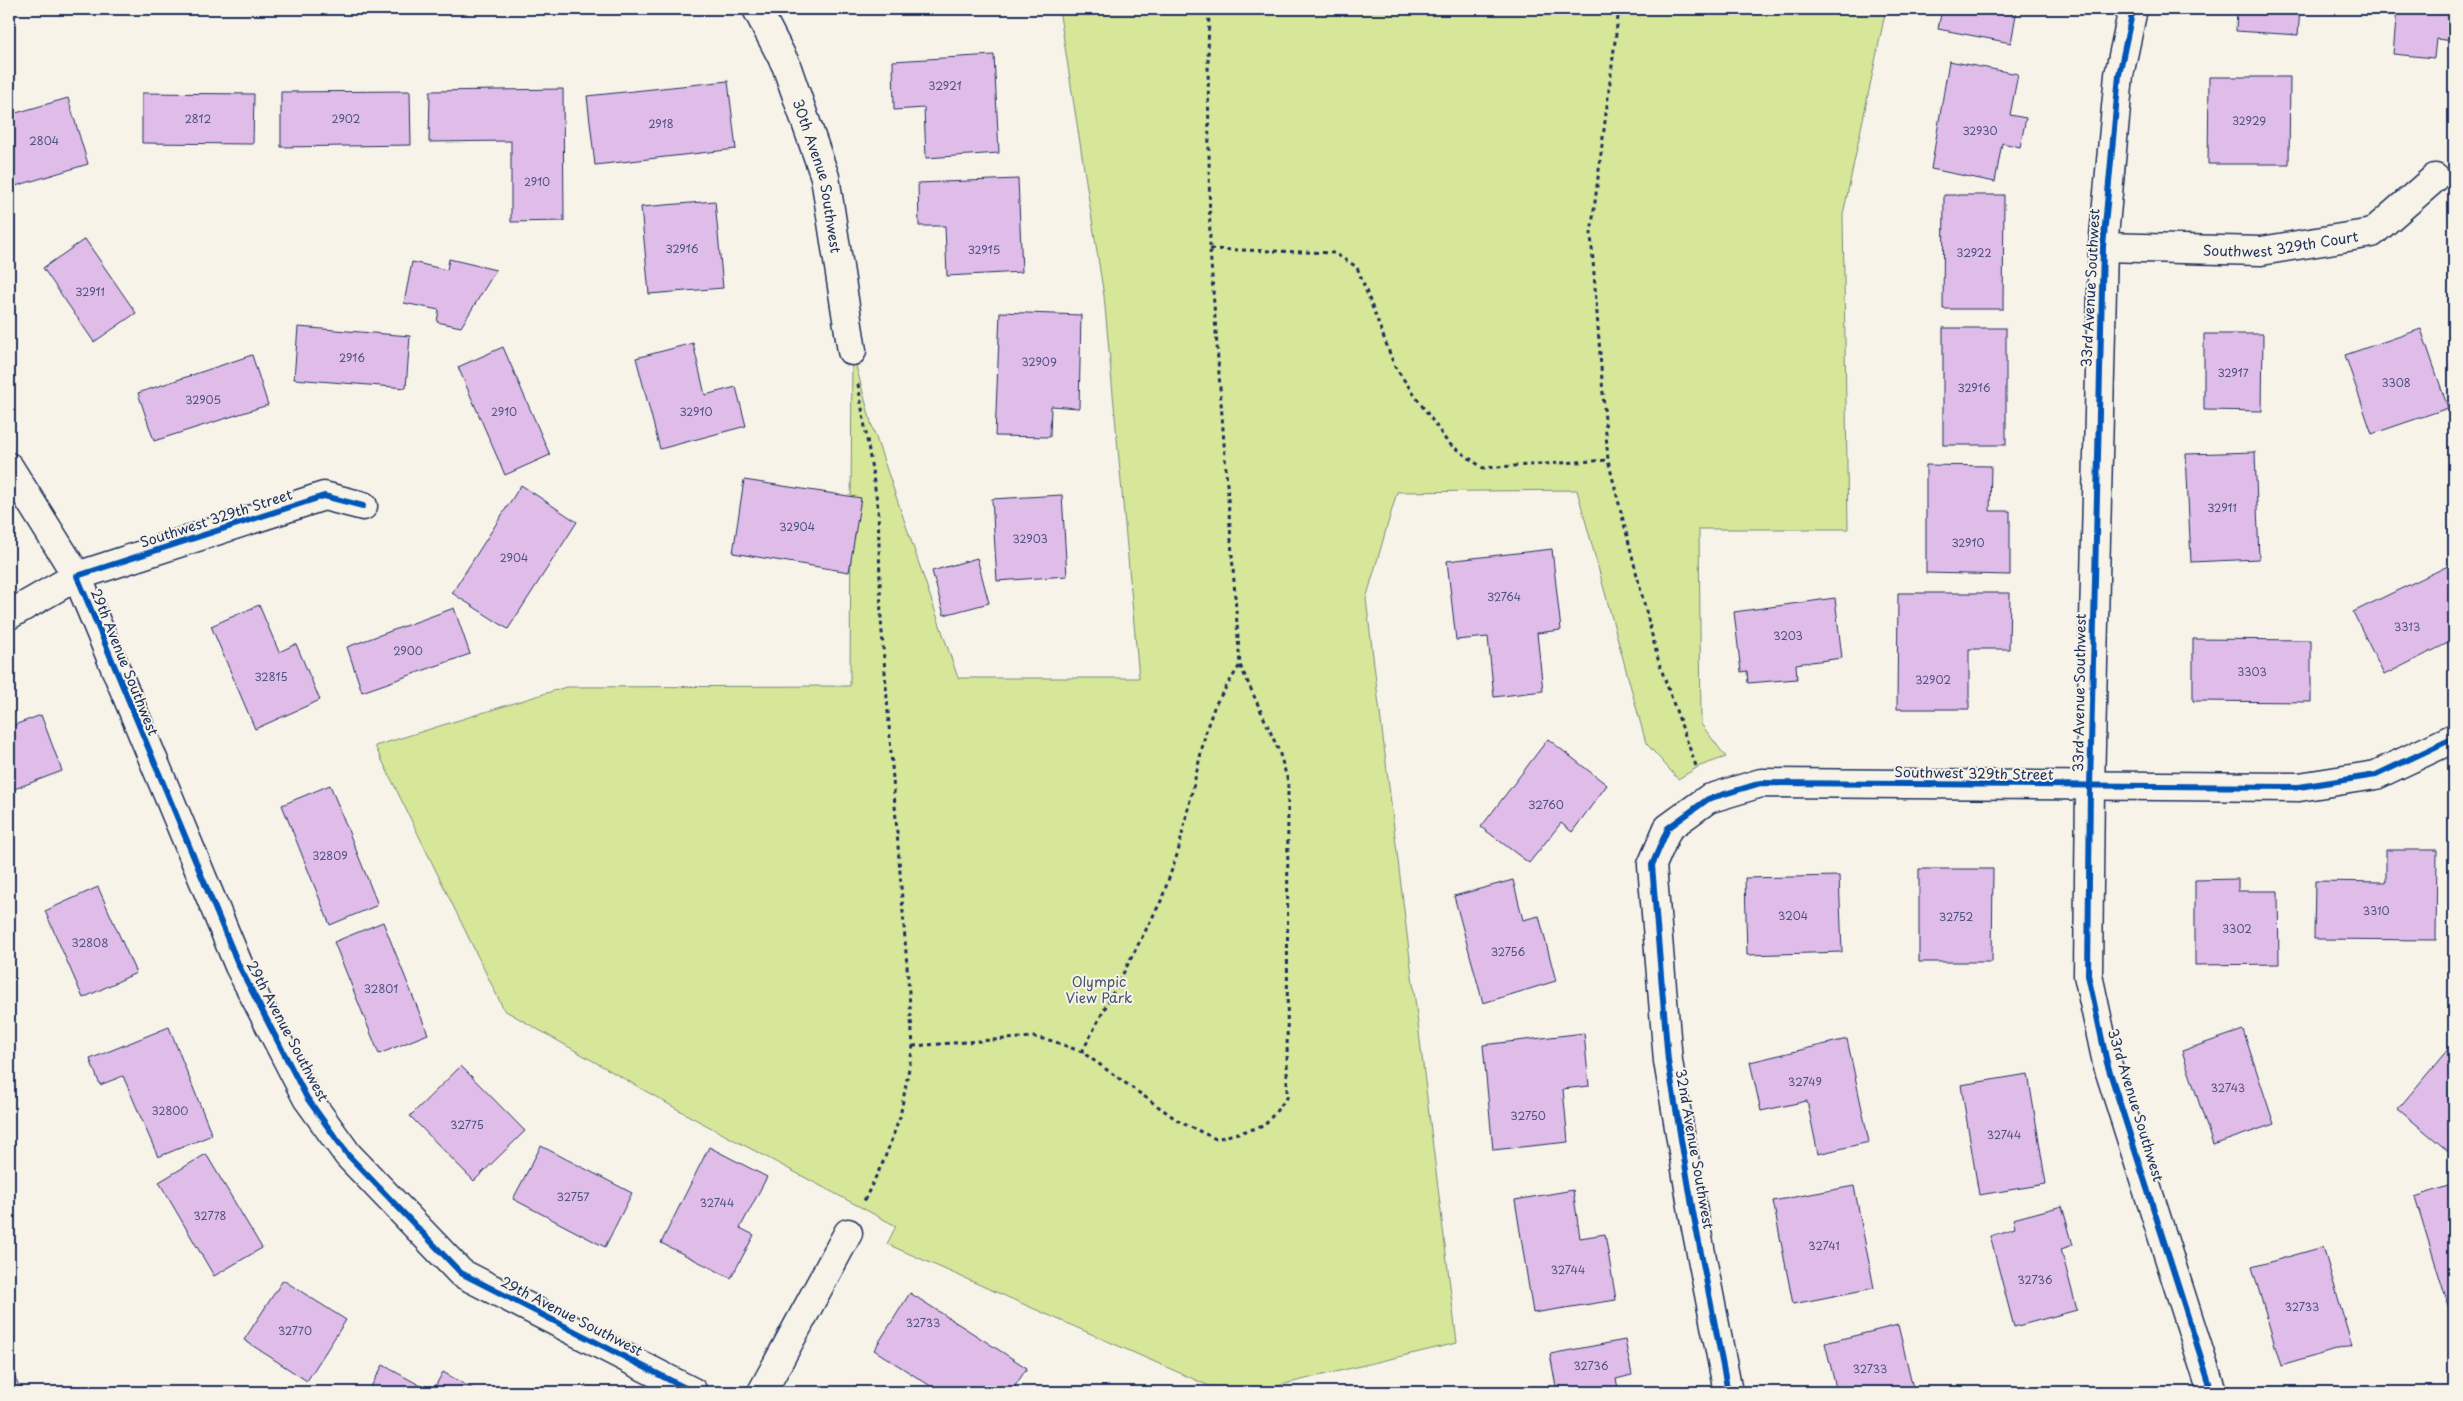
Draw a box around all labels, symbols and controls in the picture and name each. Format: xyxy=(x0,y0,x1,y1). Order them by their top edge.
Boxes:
house number: 32921 xyxy=(928,77,962,94)
street label: 30th Avenue Southwest xyxy=(788,96,847,255)
house number: 2812 xyxy=(185,110,212,127)
house number: 2902 xyxy=(332,110,361,127)
house number: 32929 xyxy=(2232,112,2266,129)
house number: 2918 xyxy=(648,115,674,132)
house number: 32930 xyxy=(1962,122,1998,139)
house number: 2804 xyxy=(29,132,59,149)
house number: 2910 xyxy=(524,173,550,190)
street label: 33rd Avenue Southwest xyxy=(2075,208,2105,368)
street label: Southwest 329th Court xyxy=(2203,225,2360,261)
house number: 32916 xyxy=(666,240,699,257)
house number: 32915 xyxy=(968,241,1000,258)
house number: 32922 xyxy=(1956,244,1992,261)
house number: 32911 xyxy=(75,283,105,300)
house number: 2916 xyxy=(339,349,365,366)
house number: 32909 xyxy=(1021,353,1057,370)
house number: 32917 xyxy=(2217,364,2249,381)
house number: 3308 xyxy=(2381,374,2411,391)
house number: 32916 xyxy=(1958,379,1991,396)
house number: 32905 xyxy=(185,391,221,408)
house number: 2910 xyxy=(491,403,517,420)
house number: 32910 xyxy=(679,403,713,420)
street label: Southwest 329th Street xyxy=(137,483,295,553)
house number: 32911 xyxy=(2207,499,2237,516)
house number: 32904 xyxy=(779,518,815,535)
house number: 32903 xyxy=(1012,530,1048,547)
house number: 32910 xyxy=(1951,534,1985,551)
house number: 2904 xyxy=(500,549,528,566)
street label: 29th Avenue Southwest xyxy=(86,585,164,739)
house number: 32764 xyxy=(1487,588,1521,605)
street label: 33rd Avenue Southwest xyxy=(2067,613,2091,773)
house number: 3313 xyxy=(2394,618,2420,635)
house number: 3203 xyxy=(1773,627,1803,644)
house number: 2900 xyxy=(393,642,423,659)
house number: 3303 xyxy=(2237,663,2267,680)
house number: 32815 xyxy=(255,668,287,685)
house number: 32902 xyxy=(1915,671,1951,688)
street label: Southwest 329th Street xyxy=(1894,761,2054,785)
house number: 32760 xyxy=(1528,796,1564,813)
house number: 32809 xyxy=(312,847,348,864)
house number: 3310 xyxy=(2362,902,2390,919)
house number: 3204 xyxy=(1778,907,1808,924)
house number: 32752 xyxy=(1939,908,1973,925)
house number: 3302 xyxy=(2222,920,2252,937)
house number: 32808 xyxy=(72,934,108,951)
house number: 32756 xyxy=(1491,943,1526,960)
street label: 29th Avenue Southwest xyxy=(242,957,334,1106)
park label: Olympic View Park xyxy=(1066,971,1133,1008)
house number: 32801 xyxy=(364,980,398,997)
street label: 33rd Avenue Southwest xyxy=(2103,1026,2169,1184)
street label: 32nd Avenue Southwest xyxy=(1671,1067,1720,1231)
house number: 32749 xyxy=(1788,1073,1822,1090)
house number: 32743 xyxy=(2211,1079,2245,1096)
house number: 32800 xyxy=(152,1102,188,1119)
house number: 32750 xyxy=(1510,1107,1546,1124)
house number: 32775 xyxy=(450,1116,484,1133)
house number: 32744 xyxy=(1987,1126,2021,1143)
house number: 32757 xyxy=(556,1188,590,1205)
house number: 32744 xyxy=(700,1194,734,1211)
house number: 32778 xyxy=(194,1207,227,1224)
house number: 32741 xyxy=(1808,1237,1840,1254)
house number: 32744 xyxy=(1551,1261,1585,1278)
street label: 29th Avenue Southwest xyxy=(497,1271,647,1361)
house number: 32736 xyxy=(2018,1271,2053,1288)
house number: 32733 xyxy=(2285,1298,2319,1315)
house number: 32733 xyxy=(906,1314,940,1331)
house number: 32770 xyxy=(278,1322,312,1339)
house number: 32736 xyxy=(1574,1357,1609,1374)
house number: 32733 xyxy=(1853,1360,1887,1377)

